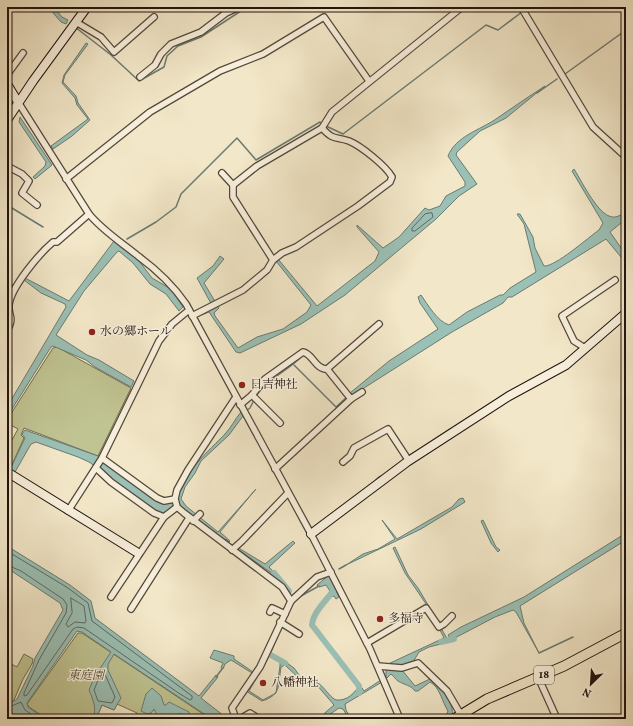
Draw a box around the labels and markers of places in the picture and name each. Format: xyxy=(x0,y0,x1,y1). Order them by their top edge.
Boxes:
place label: 水の郷ホール xyxy=(100,324,172,340)
marker: 水の郷ホール xyxy=(87,327,97,337)
place label: 日吉神社 xyxy=(250,377,298,393)
marker: 日吉神社 xyxy=(237,380,247,390)
place label: 多福寺 xyxy=(388,611,424,627)
marker: 多福寺 xyxy=(375,614,385,624)
place label: 八幡神社 xyxy=(271,675,319,691)
marker: 八幡神社 xyxy=(258,678,268,688)

